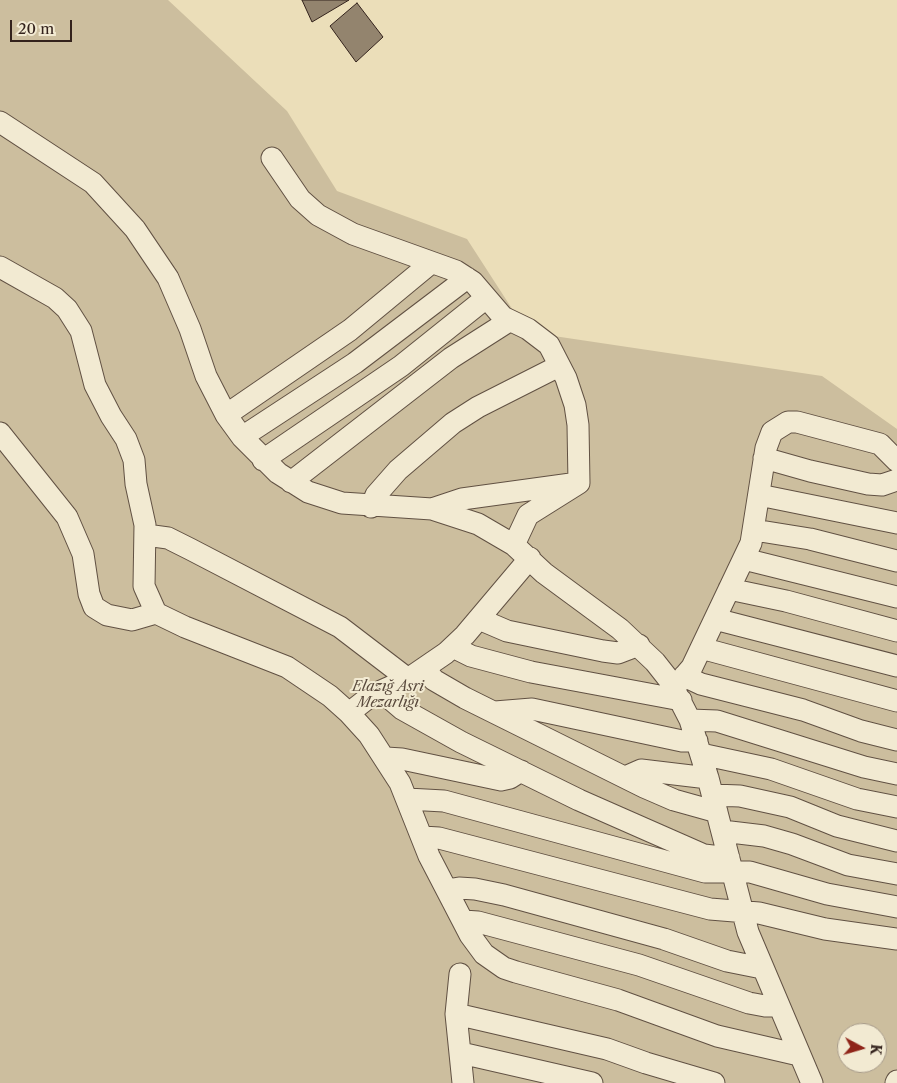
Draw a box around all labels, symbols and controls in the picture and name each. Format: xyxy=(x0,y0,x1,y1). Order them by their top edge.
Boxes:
scale bar xyxy=(12,10,75,42)
text: 20 m xyxy=(18,19,54,38)
park label: Elazığ Asri Mezarlığı xyxy=(352,679,424,712)
north arrow xyxy=(837,1023,887,1073)
text: K xyxy=(866,1043,885,1056)

